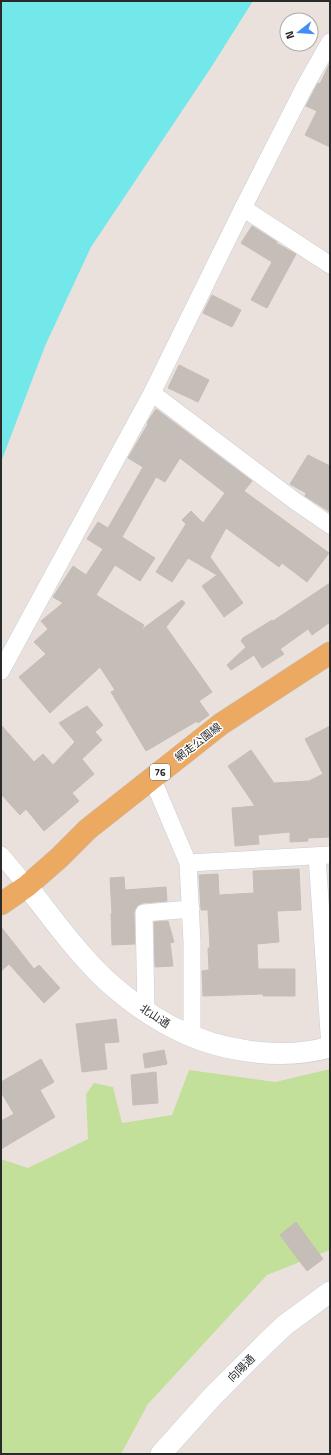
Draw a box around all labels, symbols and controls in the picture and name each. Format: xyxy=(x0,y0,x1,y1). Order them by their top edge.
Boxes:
north arrow xyxy=(279,12,319,52)
text: N xyxy=(281,29,298,41)
street label: 網走公園線 xyxy=(171,719,225,765)
road number: 76 xyxy=(150,764,170,780)
street label: 北山通 xyxy=(137,1000,173,1032)
street label: 向陽通 xyxy=(224,1351,258,1385)

